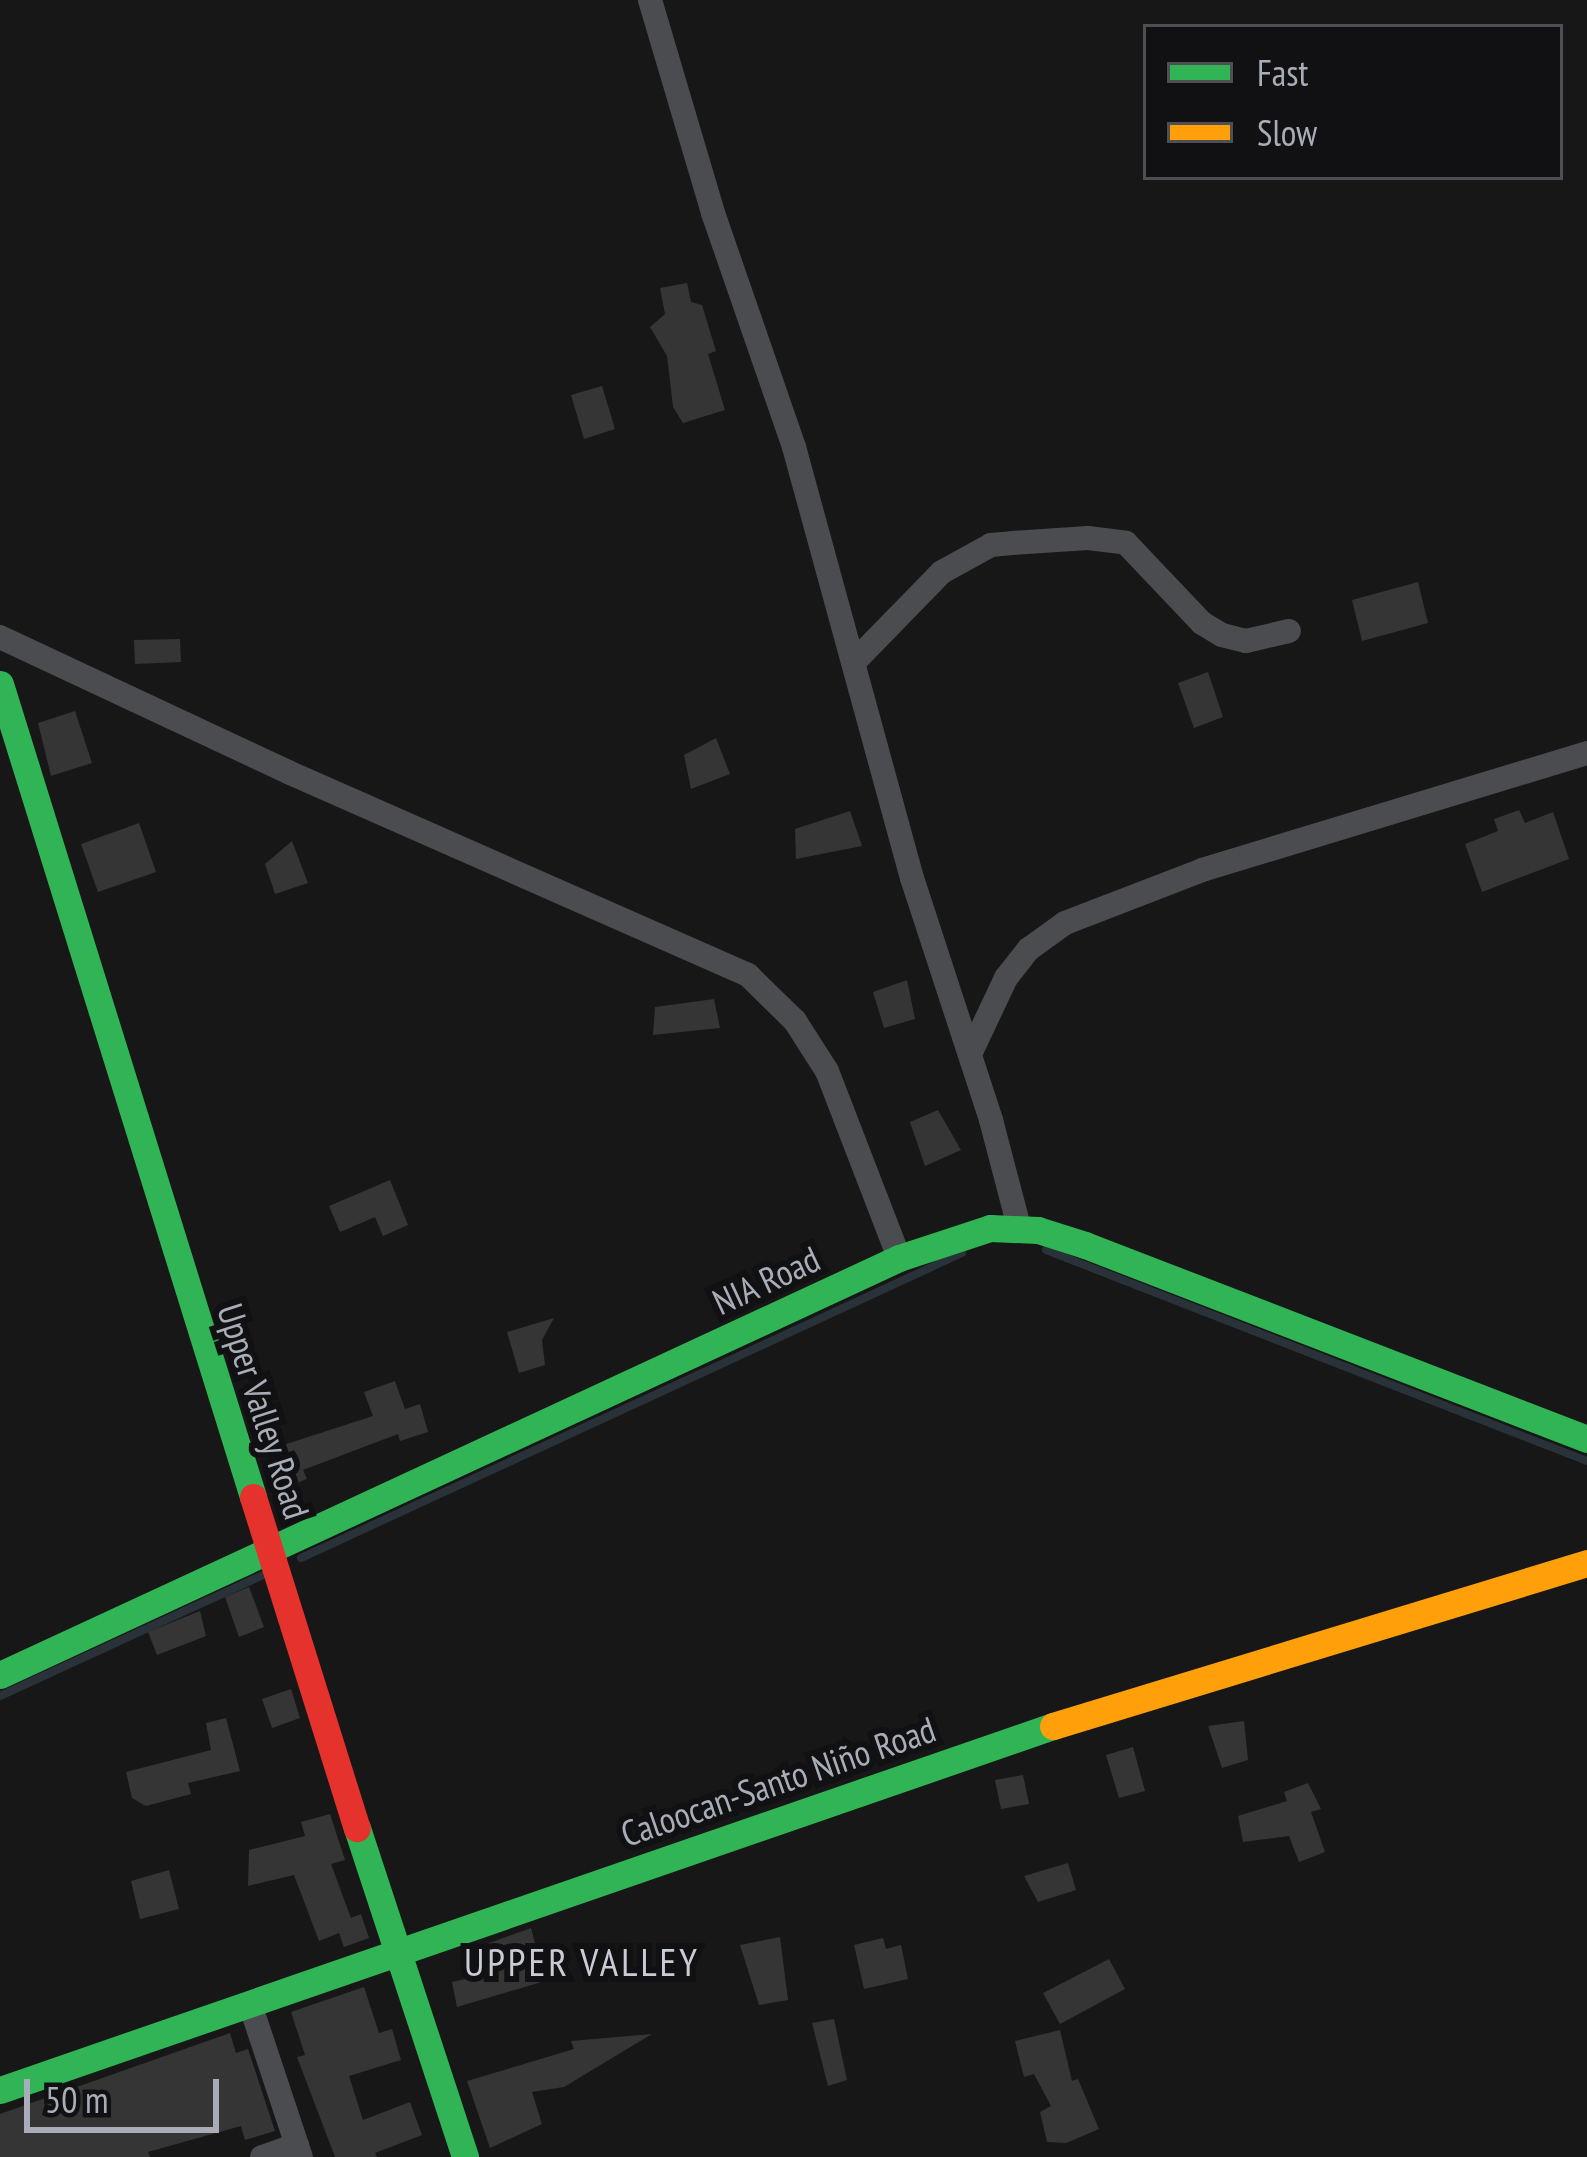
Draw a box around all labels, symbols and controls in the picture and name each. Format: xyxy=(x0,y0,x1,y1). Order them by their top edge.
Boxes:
legend xyxy=(1143,24,1563,180)
text: Fast xyxy=(1257,49,1308,96)
text: Slow xyxy=(1257,109,1317,156)
street label: NIA Road xyxy=(705,1236,827,1324)
street label: Upper Valley Road xyxy=(209,1297,319,1525)
street label: Caloocan-Santo Niño Road xyxy=(615,1707,941,1855)
district label: UPPER VALLEY xyxy=(463,1939,701,1985)
scale bar xyxy=(30,2055,225,2129)
text: 50 m xyxy=(45,2076,108,2123)

